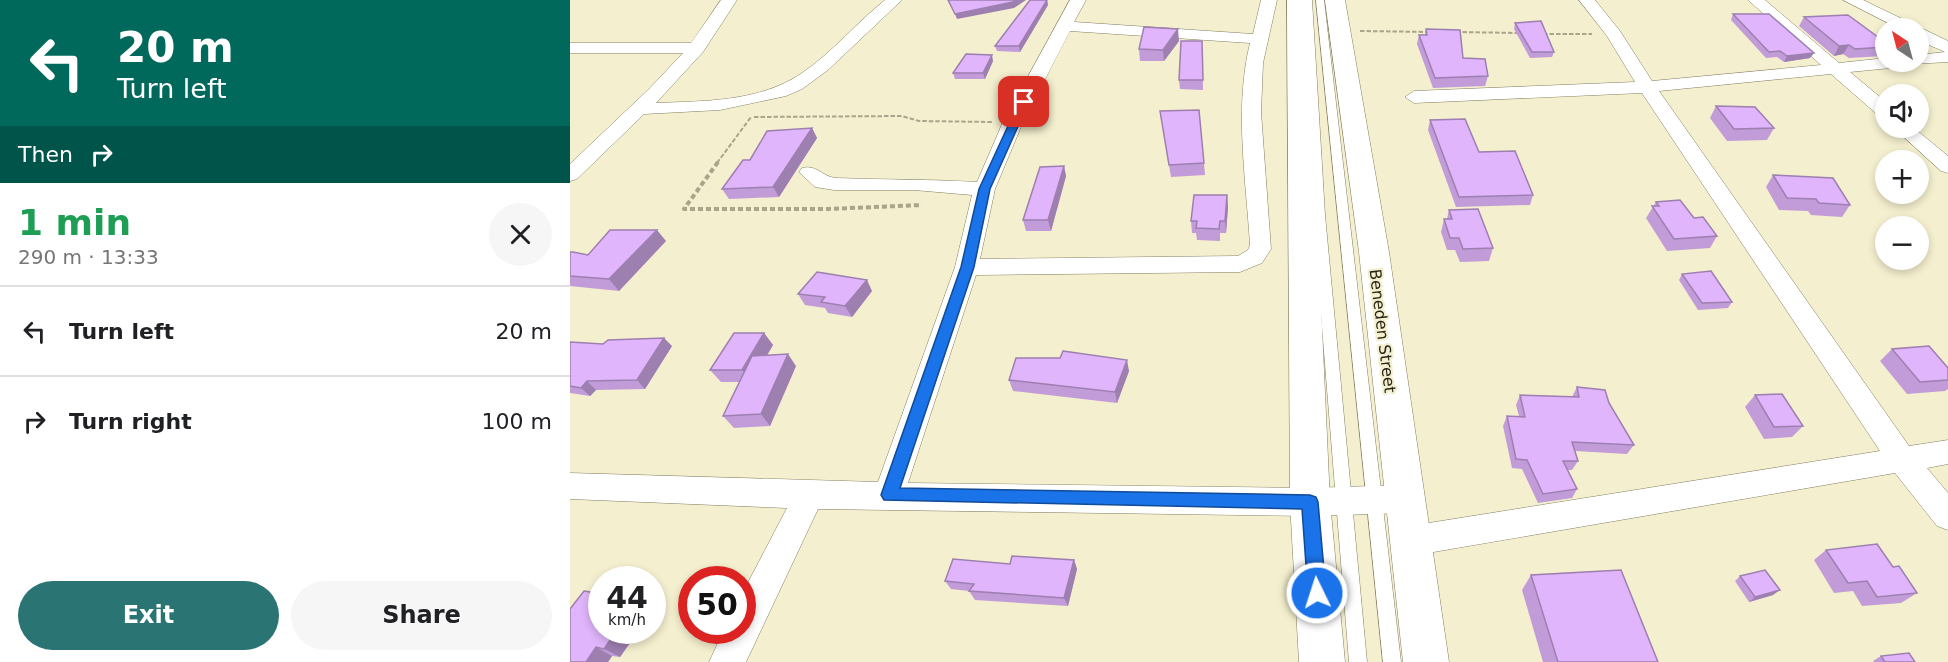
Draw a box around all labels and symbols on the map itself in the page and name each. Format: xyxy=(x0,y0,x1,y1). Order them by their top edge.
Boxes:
north arrow xyxy=(1875,18,1929,72)
pin xyxy=(998,76,1049,127)
street label: Beneden Street xyxy=(1365,268,1400,394)
position arrow xyxy=(1285,561,1349,625)
speed limit sign: 50 xyxy=(678,566,756,644)

